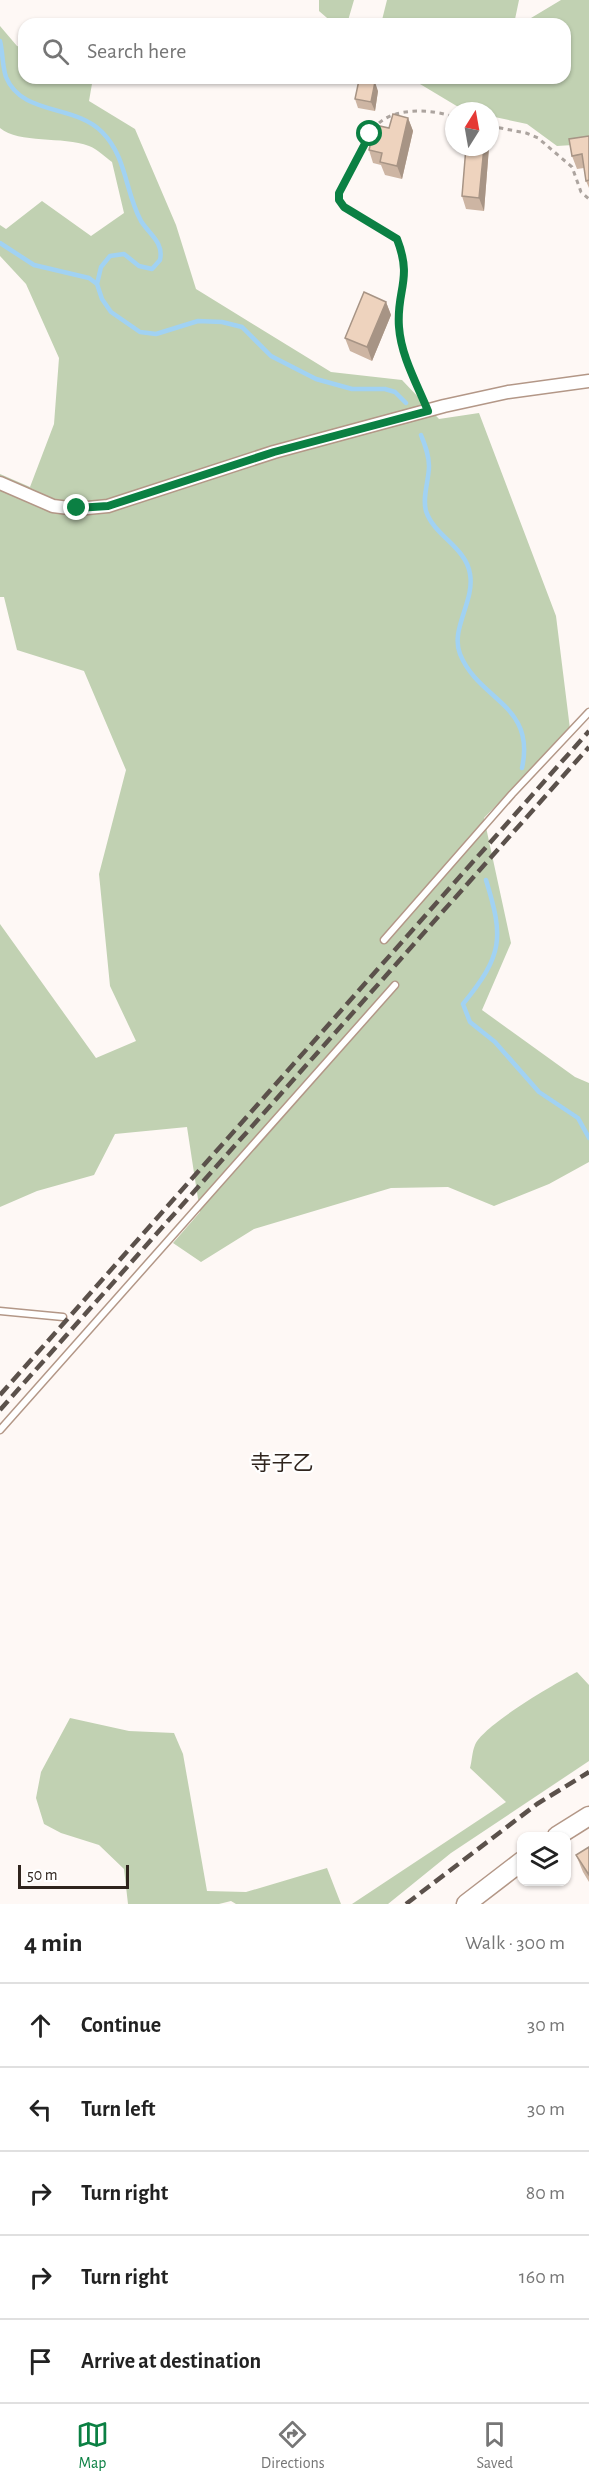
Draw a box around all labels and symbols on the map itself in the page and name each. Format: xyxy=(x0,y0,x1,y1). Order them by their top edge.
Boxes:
north arrow xyxy=(445,102,499,156)
route start xyxy=(356,120,382,146)
route end xyxy=(63,494,89,520)
district label: 寺子乙 xyxy=(251,1452,314,1474)
scale bar xyxy=(18,1862,129,1890)

